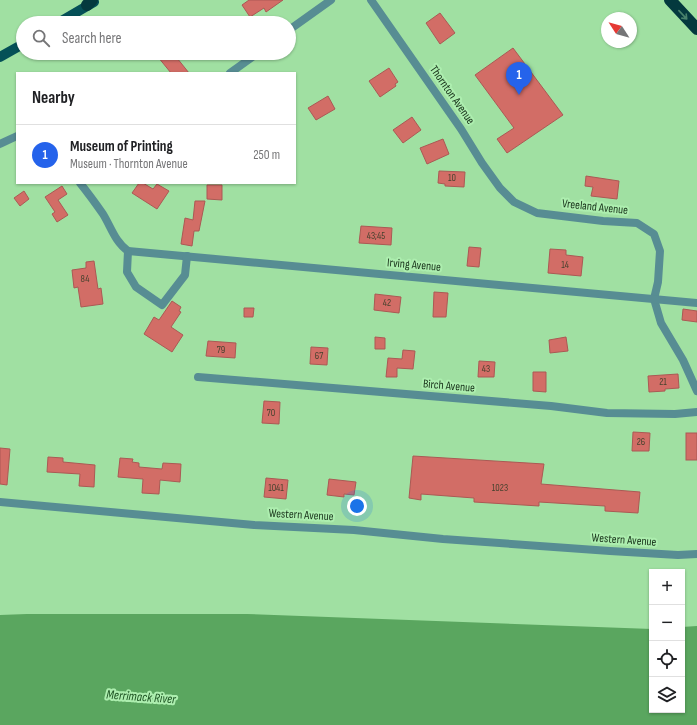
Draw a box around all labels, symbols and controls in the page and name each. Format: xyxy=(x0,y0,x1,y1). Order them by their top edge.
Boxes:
one-way arrow xyxy=(678,10,688,20)
north arrow xyxy=(601,12,637,48)
search box xyxy=(16,16,296,60)
icon: search xyxy=(30,27,52,49)
text: Search here xyxy=(62,29,122,48)
pin: 1 xyxy=(506,62,532,95)
street label: Thornton Avenue xyxy=(426,63,478,127)
text: Nearby xyxy=(32,88,75,108)
text: Museum of Printing xyxy=(70,137,173,156)
text: 1 xyxy=(42,147,48,163)
text: 250 m xyxy=(253,147,280,163)
text: Museum · Thornton Avenue xyxy=(70,156,188,172)
house number: 10 xyxy=(448,172,456,184)
street label: Vreeland Avenue xyxy=(561,196,629,218)
house number: 43;45 xyxy=(367,230,385,242)
street label: Irving Avenue xyxy=(386,255,442,275)
house number: 14 xyxy=(561,259,569,271)
house number: 84 xyxy=(81,273,89,285)
house number: 42 xyxy=(383,297,391,309)
house number: 79 xyxy=(217,344,225,356)
house number: 67 xyxy=(315,350,323,362)
house number: 43 xyxy=(482,363,490,375)
street label: Birch Avenue xyxy=(422,376,476,396)
house number: 21 xyxy=(659,376,667,388)
house number: 70 xyxy=(267,407,275,419)
house number: 26 xyxy=(637,436,645,448)
house number: 1041 xyxy=(268,482,284,494)
house number: 1023 xyxy=(492,482,508,494)
your location xyxy=(347,496,367,516)
street label: Western Avenue xyxy=(268,506,334,524)
street label: Western Avenue xyxy=(591,530,657,550)
map controls xyxy=(649,569,685,713)
button: + xyxy=(649,569,685,605)
button: − xyxy=(649,605,685,641)
button: locate xyxy=(649,641,685,677)
button: layers xyxy=(649,677,685,713)
water label: Merrimack River xyxy=(106,687,178,707)

